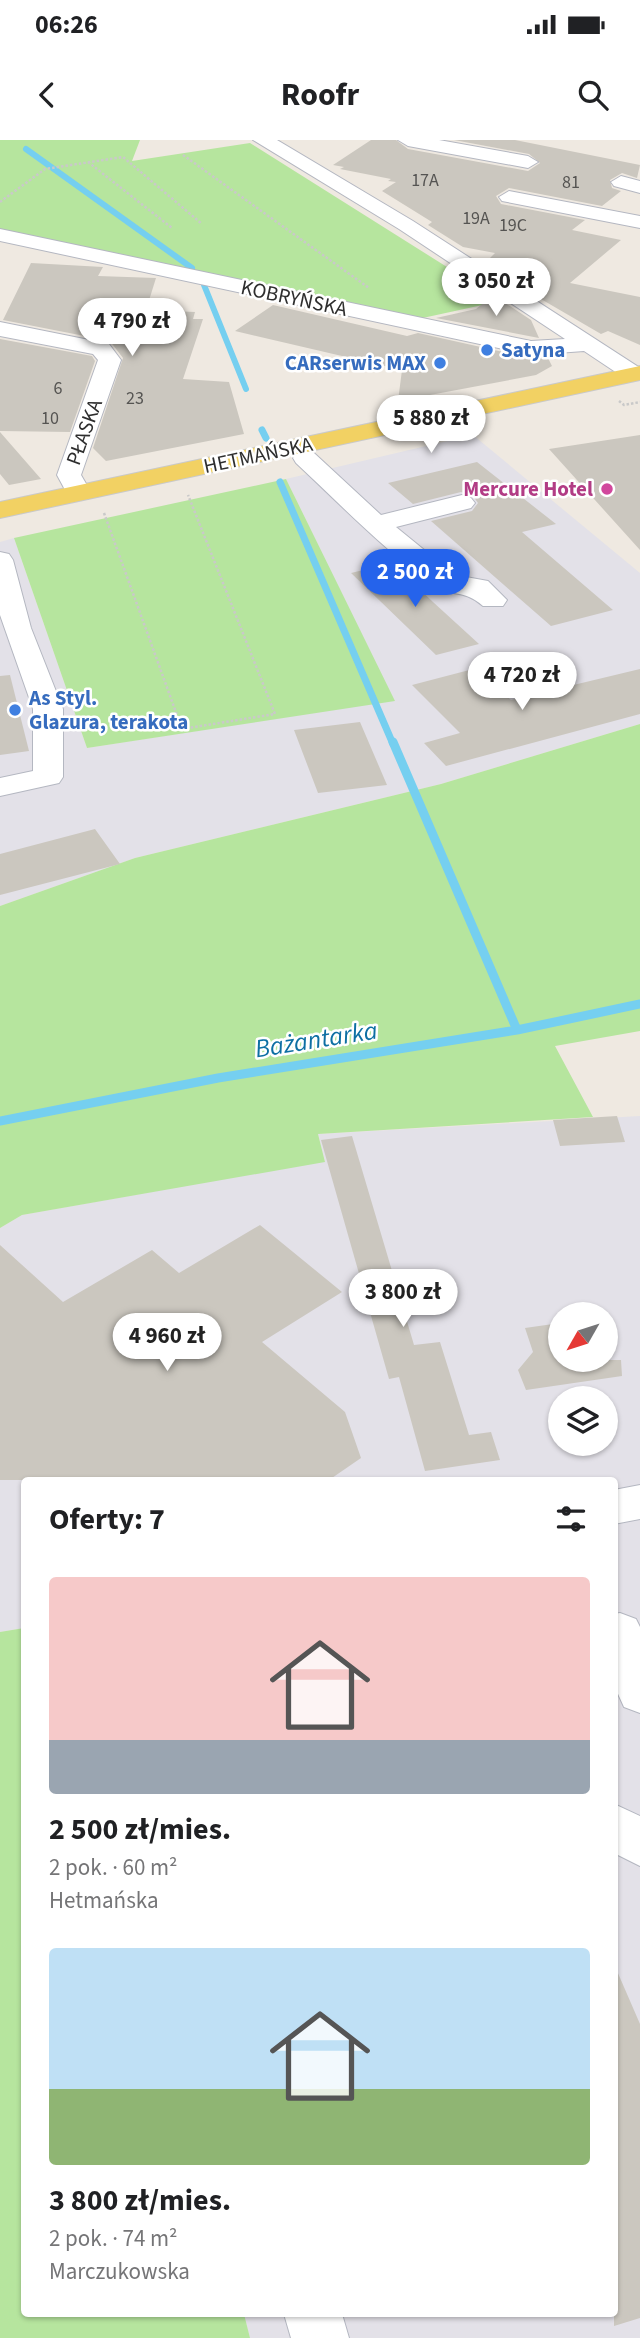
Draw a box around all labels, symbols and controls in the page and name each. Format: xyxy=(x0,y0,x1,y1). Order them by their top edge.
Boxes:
text: 06:26 xyxy=(35,6,98,43)
text: Roofr xyxy=(281,72,359,118)
icon: back xyxy=(28,76,66,114)
icon: search xyxy=(574,76,612,114)
house number: 17A xyxy=(411,168,439,193)
house number: 81 xyxy=(562,170,580,195)
house number: 19A xyxy=(462,206,490,231)
house number: 19C xyxy=(499,213,527,238)
pin: 3 050 zł xyxy=(424,258,568,318)
text: 3 050 zł xyxy=(458,264,534,297)
street label: KOBRYŃSKA xyxy=(238,272,351,324)
pin: 4 790 zł xyxy=(60,298,204,358)
text: 4 790 zł xyxy=(94,304,170,337)
place label: Satyna xyxy=(501,335,565,365)
marker: Satyna xyxy=(479,342,495,358)
place label: CARserwis MAX xyxy=(285,348,426,378)
marker: CARserwis MAX xyxy=(432,355,448,371)
house number: 6 xyxy=(54,376,63,401)
house number: 23 xyxy=(126,386,144,411)
street label: PŁASKA xyxy=(58,394,110,469)
pin: 5 880 zł xyxy=(359,396,503,455)
text: 5 880 zł xyxy=(393,401,469,434)
house number: 10 xyxy=(41,406,59,431)
street label: HETMAŃSKA xyxy=(201,429,316,481)
place label: Mercure Hotel xyxy=(463,474,593,504)
marker: Mercure Hotel xyxy=(599,481,615,497)
pin: 2 500 zł xyxy=(343,550,487,609)
text: 2 500 zł xyxy=(377,555,453,588)
pin: 4 720 zł xyxy=(450,652,594,712)
text: 4 720 zł xyxy=(484,658,560,691)
place label: As Styl. Glazura, terakota xyxy=(28,683,188,737)
marker: As Styl. Glazura, terakota xyxy=(7,702,23,718)
water label: Bażantarka xyxy=(252,1012,380,1067)
pin: 3 800 zł xyxy=(331,1270,475,1329)
text: 3 800 zł xyxy=(365,1275,441,1308)
north arrow xyxy=(548,1302,618,1372)
map controls xyxy=(548,1302,618,1456)
pin: 4 960 zł xyxy=(95,1314,239,1373)
text: 4 960 zł xyxy=(129,1319,205,1352)
button: layers xyxy=(548,1386,618,1456)
text: Oferty: 7 xyxy=(49,1498,165,1541)
icon: filters xyxy=(552,1500,590,1538)
icon: home xyxy=(257,1622,383,1748)
text: 2 500 zł/mies. xyxy=(49,1808,231,1851)
text: 2 pok. · 60 m² xyxy=(49,1851,178,1884)
text: Hetmańska xyxy=(49,1884,159,1917)
icon: home xyxy=(257,1993,383,2119)
text: 3 800 zł/mies. xyxy=(49,2179,231,2222)
text: 2 pok. · 74 m² xyxy=(49,2222,178,2255)
text: Marczukowska xyxy=(49,2255,190,2288)

